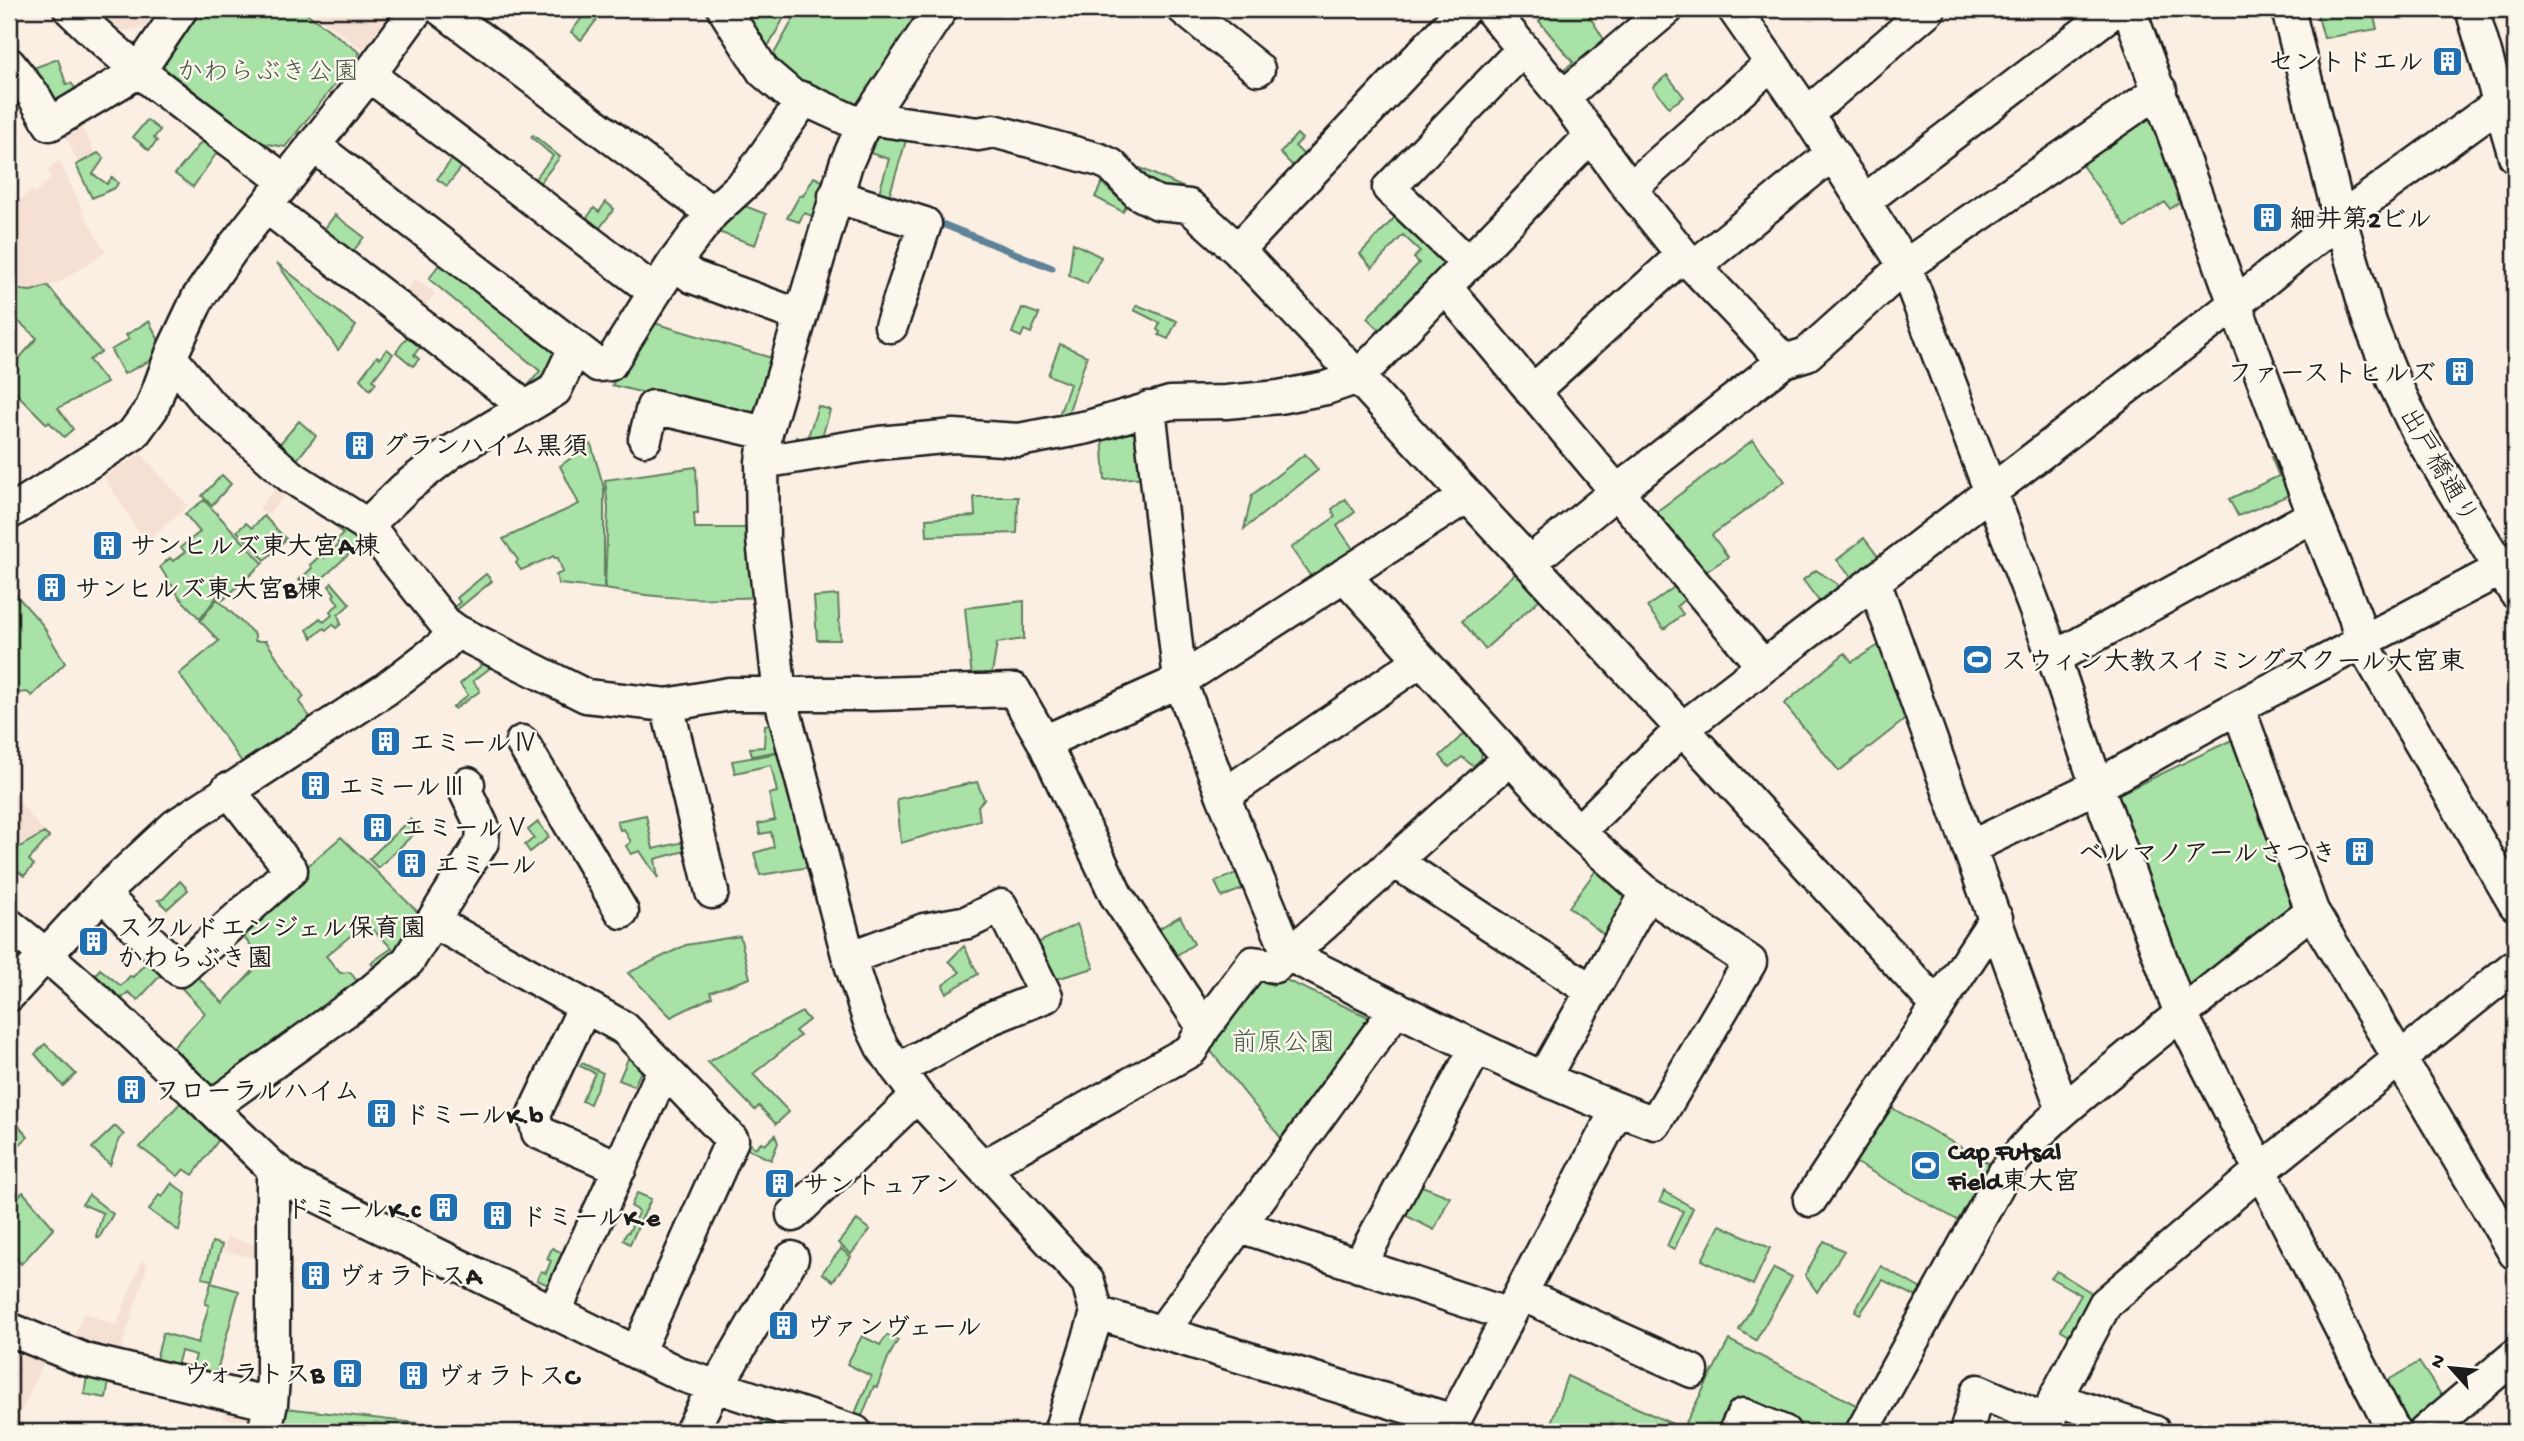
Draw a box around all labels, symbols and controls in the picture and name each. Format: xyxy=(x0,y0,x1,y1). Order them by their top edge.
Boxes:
building icon: セントドエル xyxy=(2430,44,2464,78)
place label: セントドエル xyxy=(2268,50,2424,81)
park label: かわらぶき公園 xyxy=(177,59,359,90)
building icon: 細井第2ビル xyxy=(2250,201,2284,235)
place label: 細井第2ビル xyxy=(2290,205,2432,238)
building icon: ファーストヒルズ xyxy=(2442,355,2476,389)
place label: ファーストヒルズ xyxy=(2227,361,2436,392)
street label: 出戸橋通り xyxy=(2390,403,2483,531)
building icon: グランハイム黒須 xyxy=(342,428,376,462)
place label: グランハイム黒須 xyxy=(382,432,588,465)
building icon: サンヒルズ東大宮A棟 xyxy=(90,528,124,562)
place label: サンヒルズ東大宮A棟 xyxy=(130,532,380,565)
building icon: サンヒルズ東大宮B棟 xyxy=(35,571,69,605)
place label: サンヒルズ東大宮B棟 xyxy=(75,575,323,608)
sports icon: スウィン大教スイミングスクール大宮東 xyxy=(1961,643,1995,677)
place label: スウィン大教スイミングスクール大宮東 xyxy=(2001,647,2465,680)
building icon: エミールⅣ xyxy=(369,725,403,759)
place label: エミールⅣ xyxy=(409,731,538,762)
building icon: エミールⅢ xyxy=(298,769,332,803)
place label: エミールⅢ xyxy=(338,775,467,806)
building icon: エミールⅤ xyxy=(361,810,395,844)
place label: エミールⅤ xyxy=(401,816,530,847)
building icon: ベルマノアールさつき xyxy=(2343,835,2377,869)
place label: ベルマノアールさつき xyxy=(2078,841,2337,872)
building icon: エミール xyxy=(394,847,428,881)
place label: エミール xyxy=(434,853,537,884)
place label: スクルドエンジェル保育園 かわらぶき園 xyxy=(117,914,426,977)
building icon: スクルドエンジェル保育園 かわらぶき園 xyxy=(77,925,111,959)
park label: 前原公園 xyxy=(1231,1028,1335,1061)
building icon: フローラルハイム xyxy=(114,1073,148,1107)
place label: フローラルハイム xyxy=(154,1079,360,1110)
building icon: ドミールK.b xyxy=(364,1097,398,1131)
place label: ドミールK.b xyxy=(404,1103,543,1134)
place label: Cap Futsal Field東大宮 xyxy=(1947,1139,2079,1200)
sports icon: Cap Futsal Field東大宮 xyxy=(1908,1148,1942,1182)
building icon: サントュアン xyxy=(763,1167,797,1201)
place label: サントュアン xyxy=(803,1173,960,1204)
building icon: ドミールK.c xyxy=(426,1191,460,1225)
place label: ドミールK.c xyxy=(286,1197,422,1228)
building icon: ドミールK.e xyxy=(481,1199,515,1233)
place label: ドミールK.e xyxy=(521,1205,661,1236)
building icon: ヴォラトスA xyxy=(298,1258,332,1292)
place label: ヴォラトスA xyxy=(338,1264,483,1295)
building icon: ヴァンヴェール xyxy=(766,1309,800,1343)
place label: ヴァンヴェール xyxy=(806,1315,982,1346)
north arrow xyxy=(2416,1332,2486,1402)
text: N xyxy=(2426,1351,2452,1373)
building icon: ヴォラトスB xyxy=(330,1356,364,1390)
building icon: ヴォラトスC xyxy=(397,1358,431,1392)
place label: ヴォラトスB xyxy=(183,1362,326,1393)
place label: ヴォラトスC xyxy=(437,1364,582,1395)

